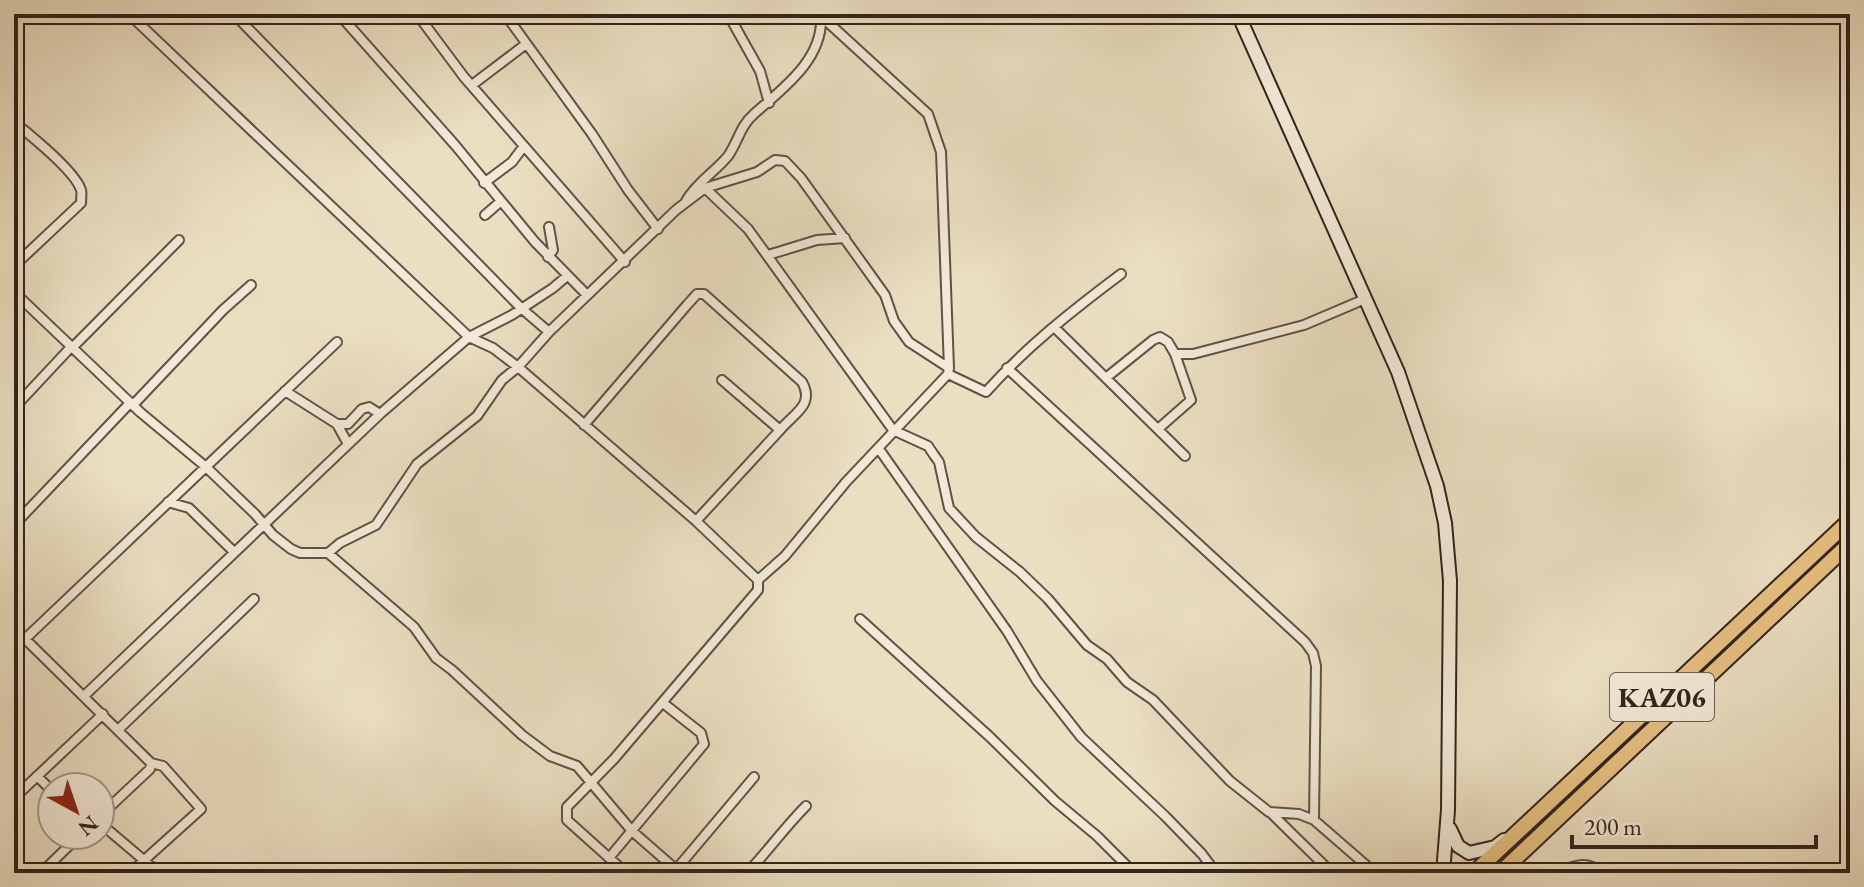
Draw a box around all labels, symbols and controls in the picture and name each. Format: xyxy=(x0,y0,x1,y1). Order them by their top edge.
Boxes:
road number: KАZ06 xyxy=(1610,673,1714,721)
north arrow xyxy=(36,771,116,851)
scale bar xyxy=(1572,799,1816,849)
text: N xyxy=(72,809,105,843)
text: 200 m xyxy=(1584,811,1642,842)

